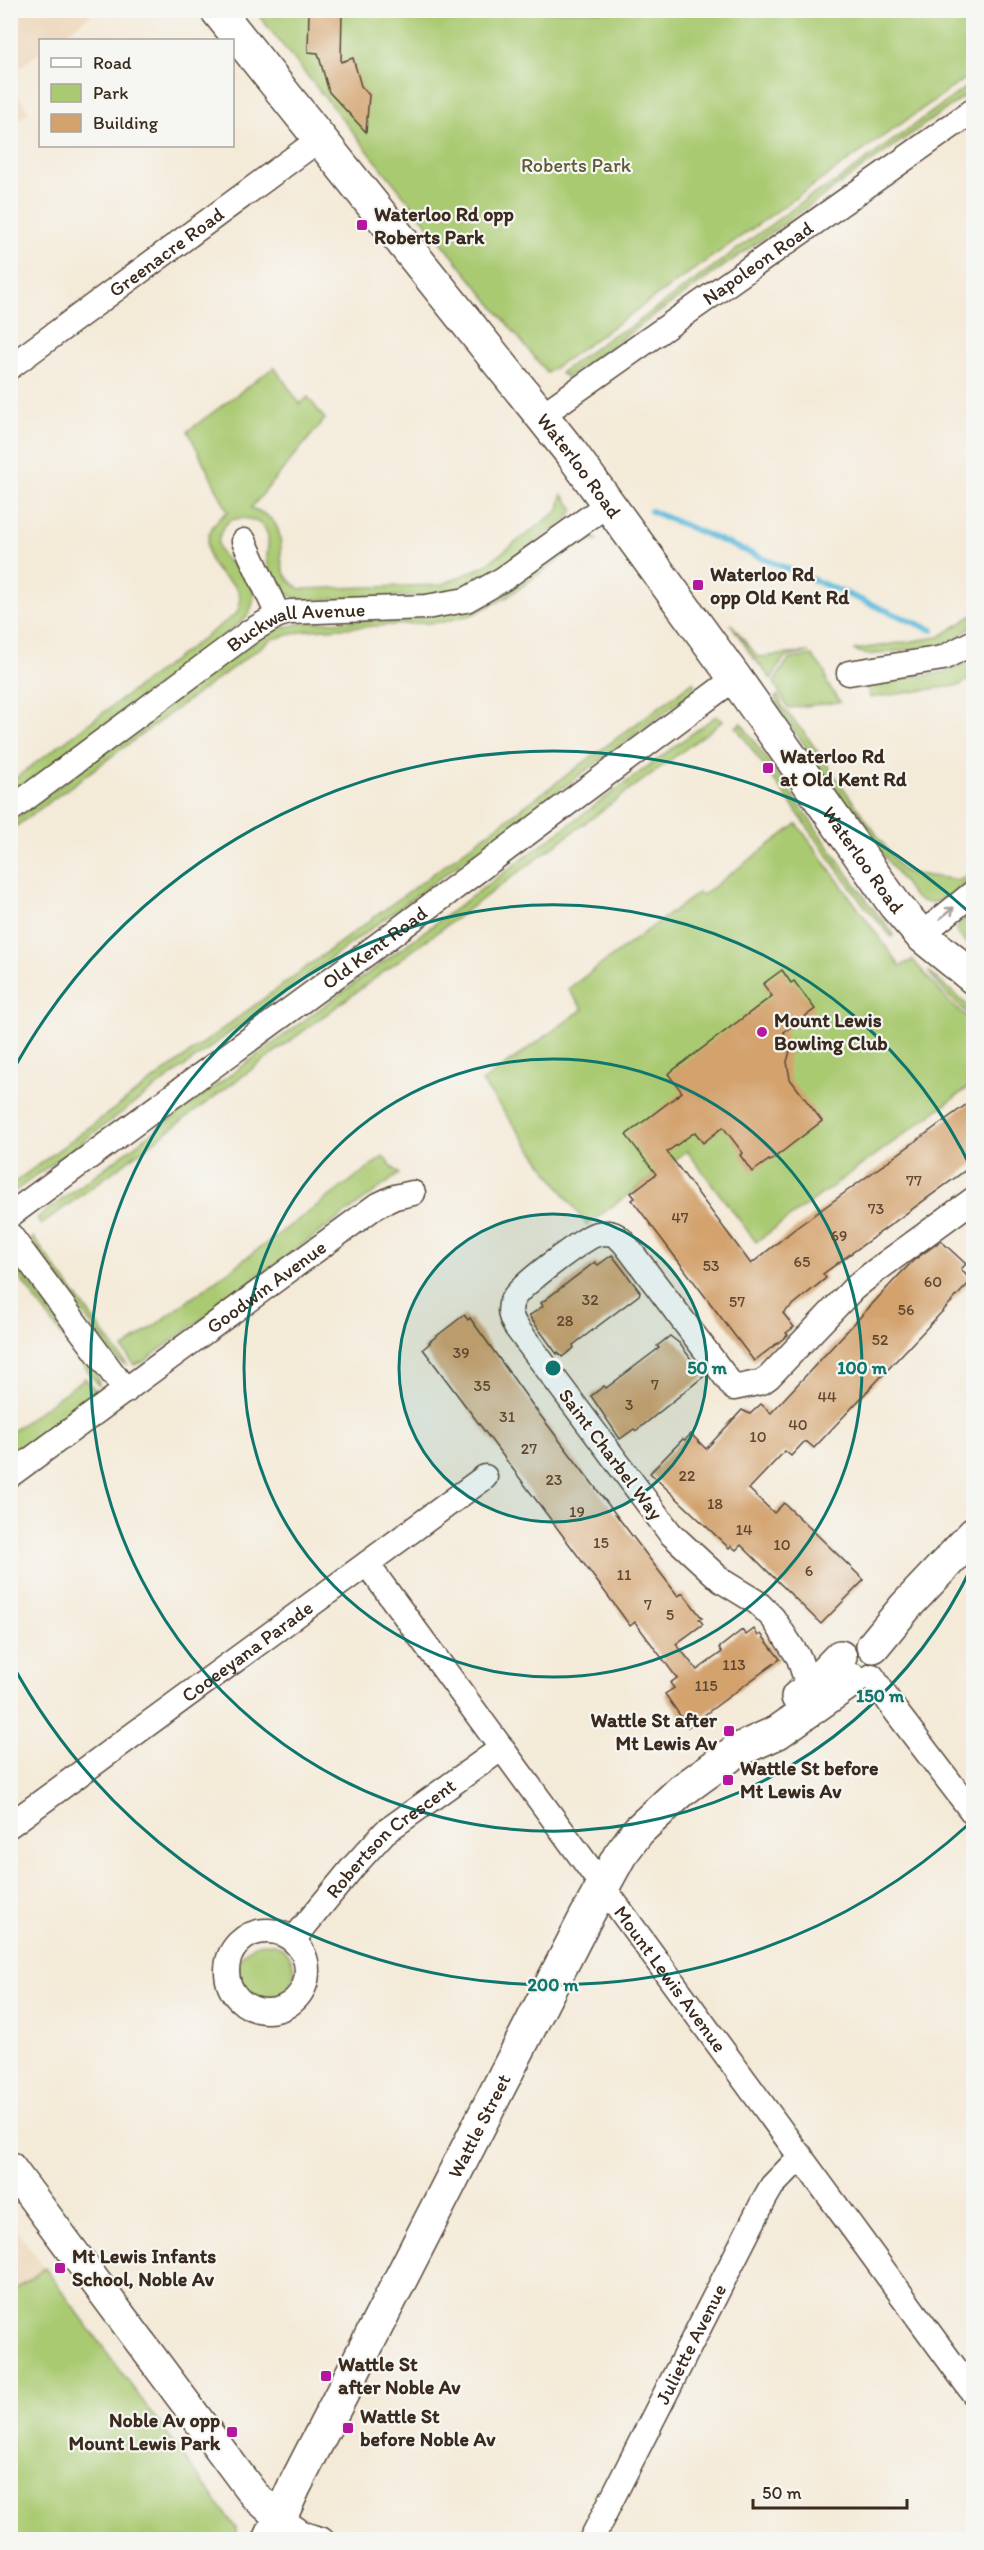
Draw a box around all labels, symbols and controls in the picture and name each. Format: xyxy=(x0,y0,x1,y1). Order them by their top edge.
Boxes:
legend xyxy=(39,39,234,147)
text: Road xyxy=(93,52,132,74)
text: Park xyxy=(93,82,128,104)
text: Building xyxy=(93,112,159,134)
park label: Roberts Park xyxy=(521,153,632,177)
street label: Greenacre Road xyxy=(104,202,229,302)
place label: Waterloo Rd opp Roberts Park xyxy=(374,202,514,249)
street label: Napoleon Road xyxy=(698,216,818,310)
marker: Waterloo Rd opp Roberts Park xyxy=(355,218,369,232)
street label: Waterloo Road xyxy=(532,408,627,523)
place label: Waterloo Rd opp Old Kent Rd xyxy=(710,562,850,610)
marker: Waterloo Rd opp Old Kent Rd xyxy=(691,578,705,592)
street label: Buckwall Avenue xyxy=(222,597,366,657)
place label: Waterloo Rd at Old Kent Rd xyxy=(780,744,907,791)
marker: Waterloo Rd at Old Kent Rd xyxy=(761,761,775,775)
street label: Waterloo Road xyxy=(817,802,909,919)
street label: Old Kent Road xyxy=(317,901,432,994)
one-way arrow xyxy=(939,907,955,920)
place label: Mount Lewis Bowling Club xyxy=(774,1008,888,1056)
marker: Mount Lewis Bowling Club xyxy=(755,1025,769,1039)
house number: 77 xyxy=(906,1171,922,1190)
house number: 73 xyxy=(868,1199,885,1218)
house number: 47 xyxy=(671,1208,689,1227)
house number: 69 xyxy=(831,1226,847,1245)
street label: Goodwin Avenue xyxy=(202,1235,331,1339)
house number: 65 xyxy=(794,1252,810,1271)
house number: 53 xyxy=(702,1256,720,1275)
house number: 60 xyxy=(924,1272,942,1291)
house number: 32 xyxy=(581,1290,599,1309)
house number: 57 xyxy=(729,1292,745,1311)
house number: 56 xyxy=(898,1300,914,1319)
house number: 28 xyxy=(556,1311,574,1330)
house number: 52 xyxy=(872,1330,889,1349)
house number: 39 xyxy=(452,1343,470,1362)
text: 50 m xyxy=(687,1357,728,1379)
text: 100 m xyxy=(837,1357,888,1379)
centre of rings xyxy=(543,1358,563,1378)
house number: 7 xyxy=(651,1375,659,1394)
house number: 35 xyxy=(473,1376,491,1395)
street label: Saint Charbel Way xyxy=(554,1384,669,1525)
house number: 44 xyxy=(817,1387,837,1406)
house number: 3 xyxy=(625,1395,634,1414)
house number: 31 xyxy=(499,1407,516,1426)
house number: 40 xyxy=(788,1415,808,1434)
house number: 10 xyxy=(749,1427,767,1446)
house number: 27 xyxy=(521,1439,537,1458)
house number: 22 xyxy=(679,1466,696,1485)
house number: 23 xyxy=(545,1470,563,1489)
house number: 18 xyxy=(707,1494,723,1513)
house number: 19 xyxy=(569,1502,585,1521)
house number: 14 xyxy=(735,1520,753,1539)
house number: 15 xyxy=(593,1533,609,1552)
house number: 10 xyxy=(773,1535,791,1554)
house number: 6 xyxy=(805,1561,813,1580)
house number: 11 xyxy=(617,1565,632,1584)
street label: Cooeeyana Parade xyxy=(177,1595,318,1707)
house number: 7 xyxy=(644,1595,652,1614)
house number: 5 xyxy=(666,1605,674,1624)
house number: 113 xyxy=(722,1655,746,1674)
house number: 115 xyxy=(694,1676,718,1695)
text: 150 m xyxy=(856,1685,905,1707)
place label: Wattle St after Mt Lewis Av xyxy=(591,1708,718,1755)
marker: Wattle St after Mt Lewis Av xyxy=(722,1724,736,1738)
place label: Wattle St before Mt Lewis Av xyxy=(740,1756,879,1803)
street label: Robertson Crescent xyxy=(320,1773,460,1903)
marker: Wattle St before Mt Lewis Av xyxy=(721,1773,735,1787)
street label: Mount Lewis Avenue xyxy=(609,1901,732,2057)
text: 200 m xyxy=(528,1974,579,1996)
street label: Wattle Street xyxy=(442,2070,516,2182)
place label: Mt Lewis Infants School, Noble Av xyxy=(72,2244,216,2291)
marker: Mt Lewis Infants School, Noble Av xyxy=(53,2261,67,2275)
street label: Juliette Avenue xyxy=(650,2280,731,2408)
place label: Wattle St after Noble Av xyxy=(338,2352,461,2399)
marker: Wattle St after Noble Av xyxy=(319,2369,333,2383)
place label: Wattle St before Noble Av xyxy=(360,2404,496,2451)
place label: Noble Av opp Mount Lewis Park xyxy=(69,2408,221,2455)
marker: Wattle St before Noble Av xyxy=(341,2421,355,2435)
marker: Noble Av opp Mount Lewis Park xyxy=(225,2425,239,2439)
scale bar xyxy=(753,2472,908,2510)
text: 50 m xyxy=(762,2482,802,2504)

